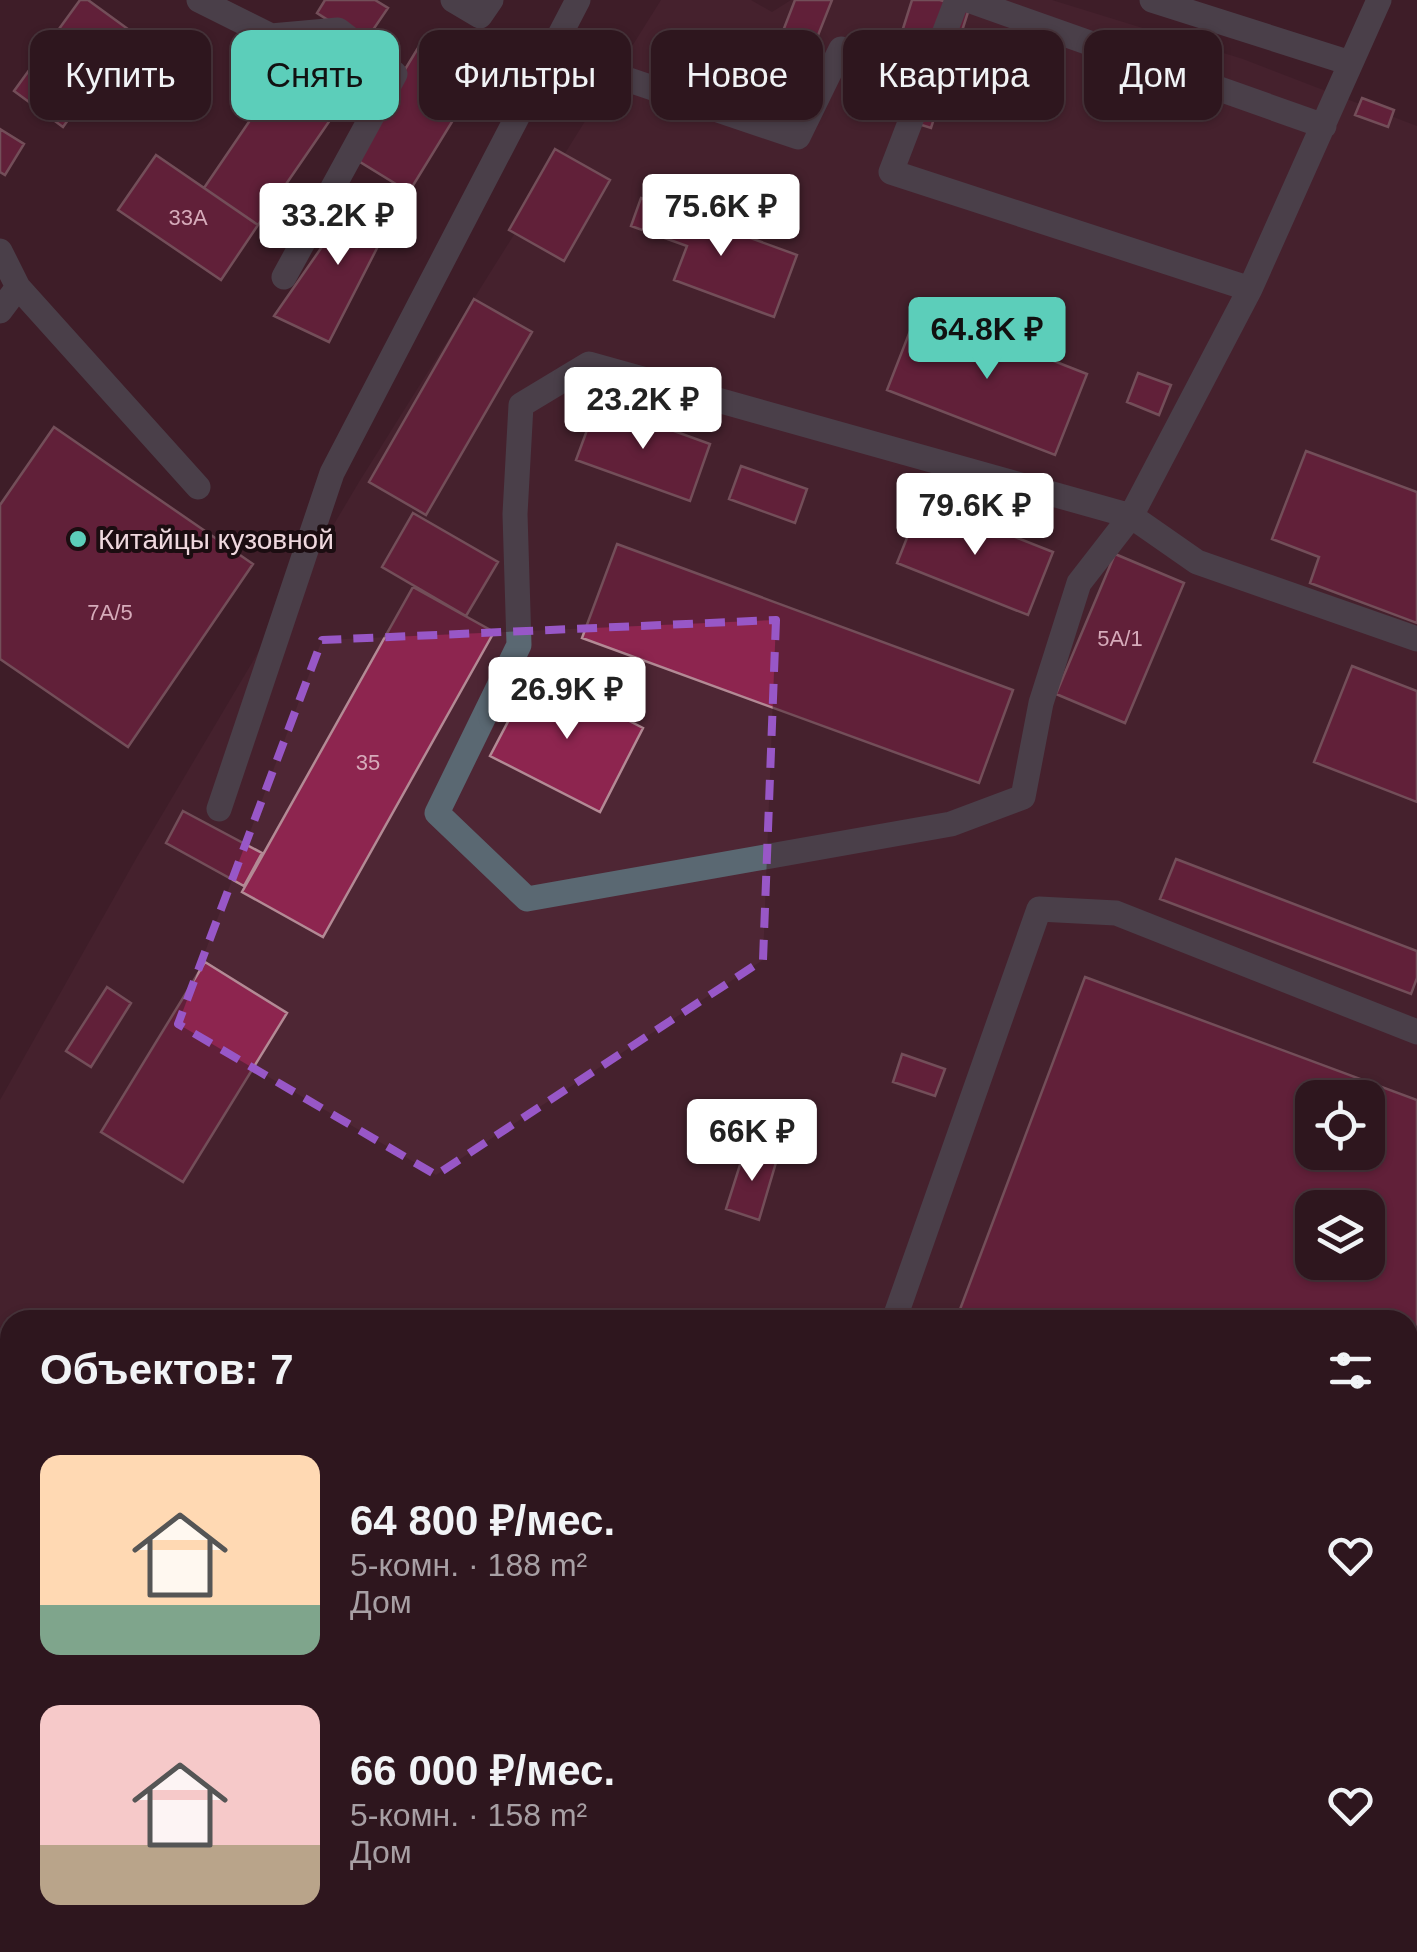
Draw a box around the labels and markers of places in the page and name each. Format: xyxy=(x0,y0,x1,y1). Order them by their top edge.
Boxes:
pin: 75.6K ₽ xyxy=(629,174,813,259)
pin: 33.2K ₽ xyxy=(246,183,430,268)
pin: 64.8K ₽ xyxy=(895,297,1079,382)
pin: 23.2K ₽ xyxy=(551,367,735,452)
pin: 79.6K ₽ xyxy=(883,473,1067,558)
place label: Китайцы кузовной xyxy=(98,524,334,555)
marker: Китайцы кузовной xyxy=(67,528,89,550)
pin: 26.9K ₽ xyxy=(475,657,659,742)
pin: 66K ₽ xyxy=(682,1099,822,1184)

